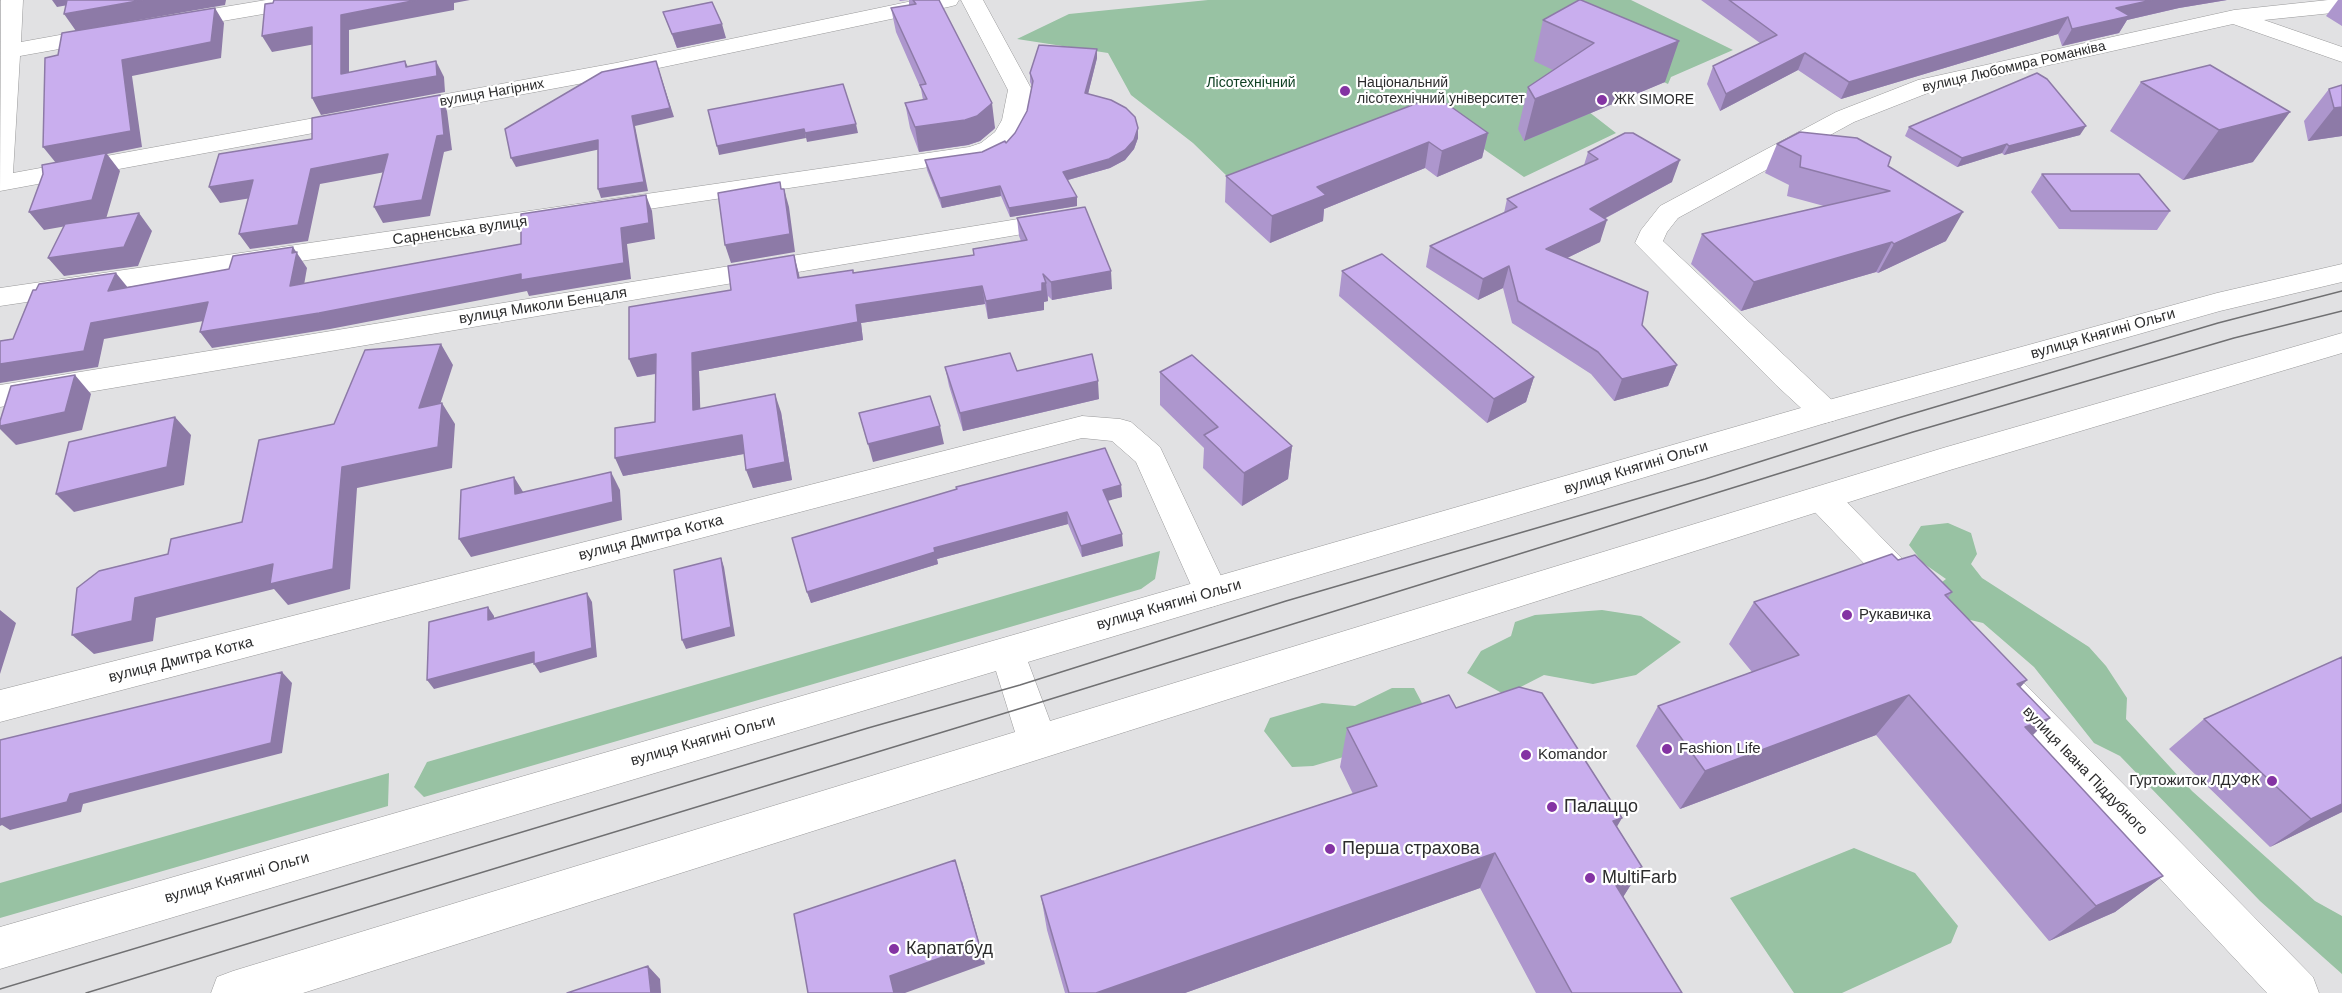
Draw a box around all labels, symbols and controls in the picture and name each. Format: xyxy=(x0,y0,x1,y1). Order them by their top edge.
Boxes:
street label: вулиця Любомира Романківа xyxy=(1921,38,2107,96)
park label: Лісотехнічний xyxy=(1206,75,1296,91)
place label: Національний лісотехнічний університет xyxy=(1357,75,1525,108)
street label: вулиця Нагірних xyxy=(438,76,546,110)
marker: Національний лісотехнічний університет xyxy=(1338,84,1352,98)
place label: ЖК SIMORE xyxy=(1614,92,1694,108)
marker: ЖК SIMORE xyxy=(1595,93,1609,107)
street label: Сарненська вулиця xyxy=(391,213,529,249)
street label: вулиця Миколи Бенцаля xyxy=(458,284,628,328)
street label: вулиця Княгині Ольги xyxy=(2029,305,2177,363)
street label: вулиця Княгині Ольги xyxy=(1562,438,1710,498)
street label: вулиця Дмитра Котка xyxy=(577,511,725,565)
street label: вулиця Княгині Ольги xyxy=(1095,576,1243,634)
place label: Рукавичка xyxy=(1859,606,1931,624)
marker: Рукавичка xyxy=(1840,608,1854,622)
street label: вулиця Дмитра Котка xyxy=(107,633,255,687)
street label: вулиця Івана Піддубного xyxy=(2019,703,2151,839)
street label: вулиця Княгині Ольги xyxy=(629,712,777,770)
place label: Fashion Life xyxy=(1679,740,1761,758)
marker: Fashion Life xyxy=(1660,742,1674,756)
place label: Komandor xyxy=(1538,746,1607,764)
marker: Komandor xyxy=(1519,748,1533,762)
place label: Гуртожиток ЛДУФК xyxy=(2129,772,2260,790)
marker: Гуртожиток ЛДУФК xyxy=(2265,774,2279,788)
place label: Палаццо xyxy=(1564,796,1638,818)
marker: Палаццо xyxy=(1545,800,1559,814)
place label: Перша страхова xyxy=(1342,838,1480,860)
marker: Перша страхова xyxy=(1323,842,1337,856)
street label: вулиця Княгині Ольги xyxy=(163,849,311,907)
place label: MultiFarb xyxy=(1602,867,1677,889)
marker: MultiFarb xyxy=(1583,871,1597,885)
place label: Карпатбуд xyxy=(906,938,993,960)
marker: Карпатбуд xyxy=(887,942,901,956)

